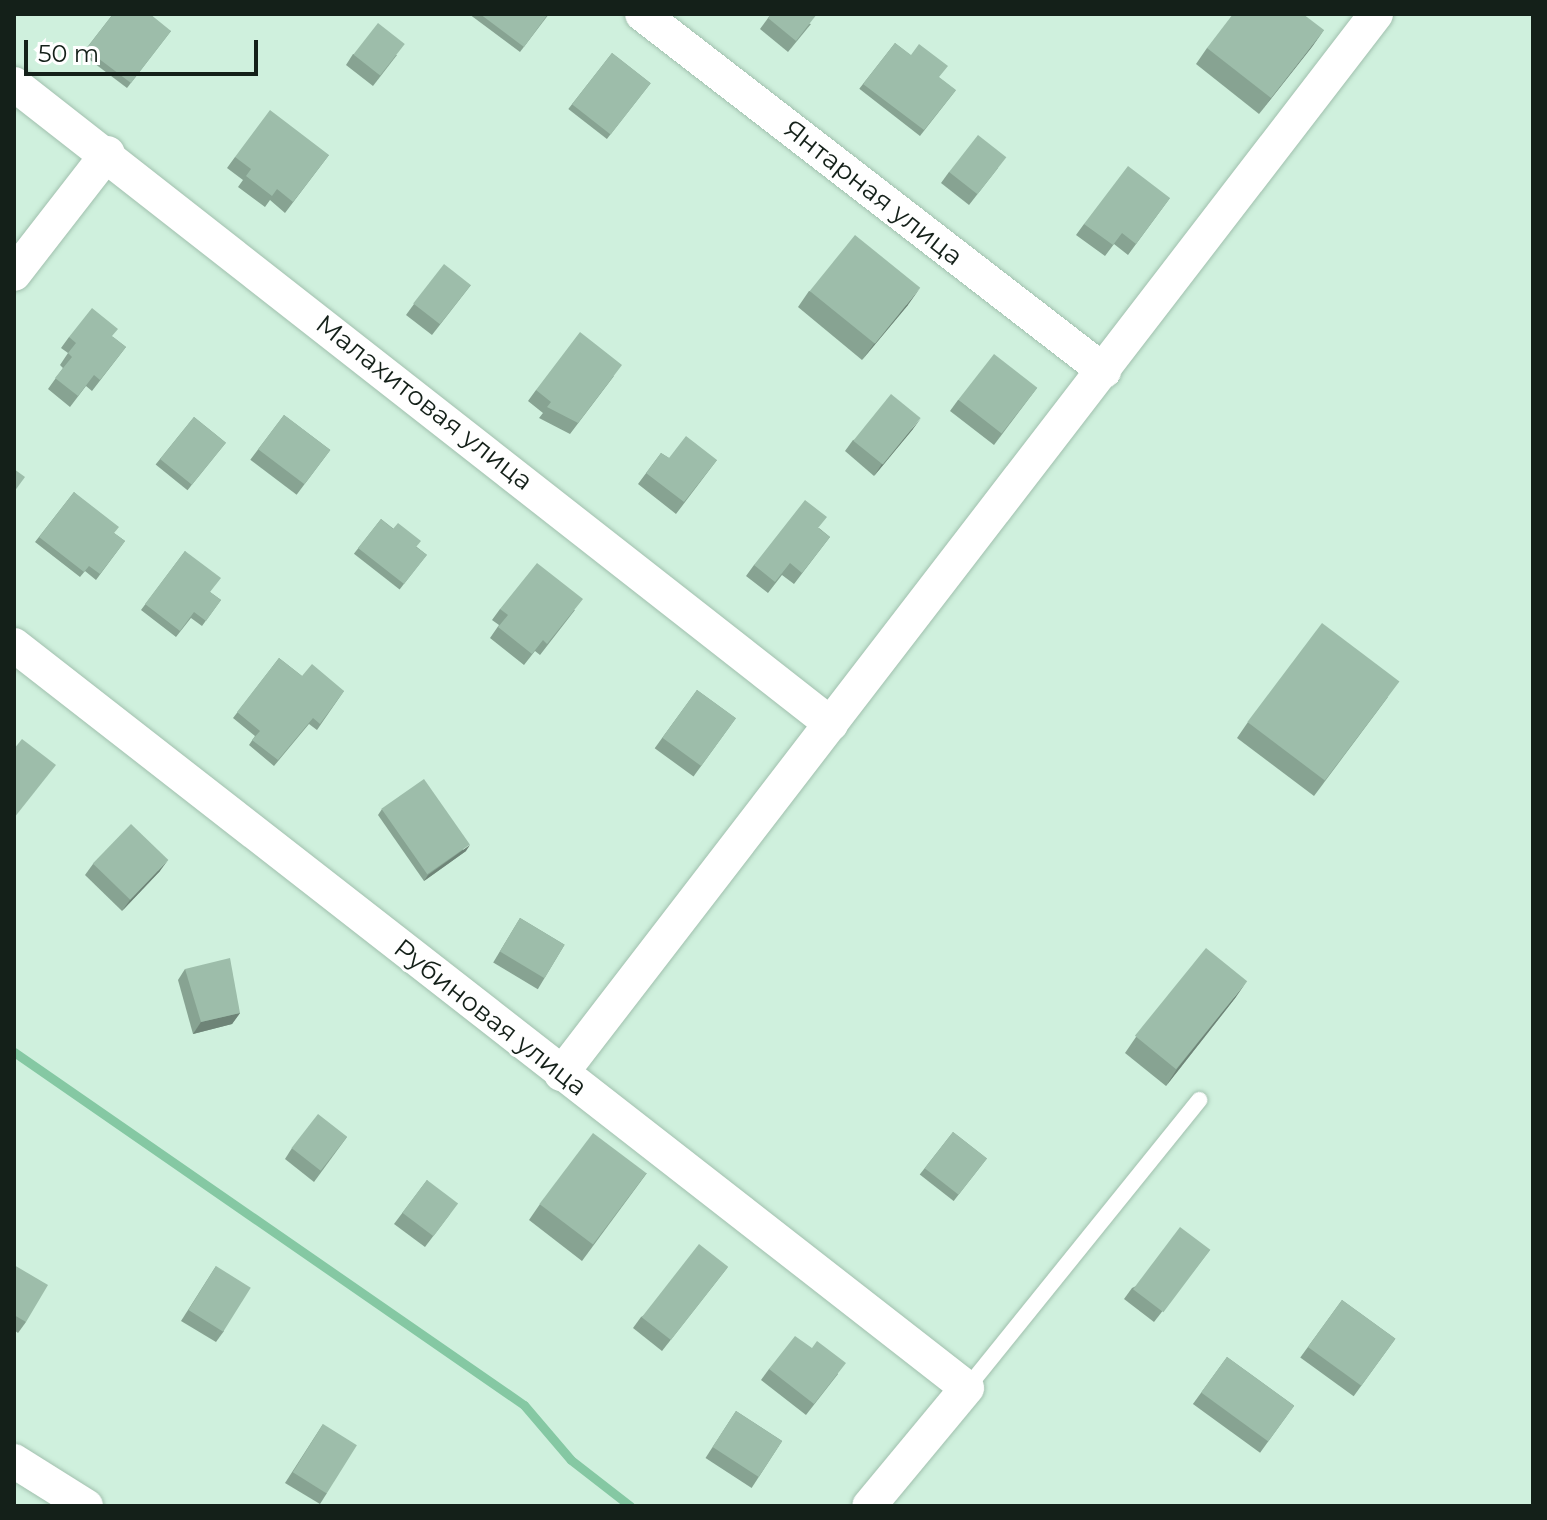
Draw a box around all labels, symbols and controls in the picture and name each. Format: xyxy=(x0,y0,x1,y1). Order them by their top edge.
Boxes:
scale bar xyxy=(28,24,262,74)
text: 50 m xyxy=(38,39,99,68)
street label: Янтарная улица xyxy=(777,114,969,272)
street label: Малахитовая улица xyxy=(309,309,539,497)
street label: Рубиновая улица xyxy=(387,933,593,1103)

